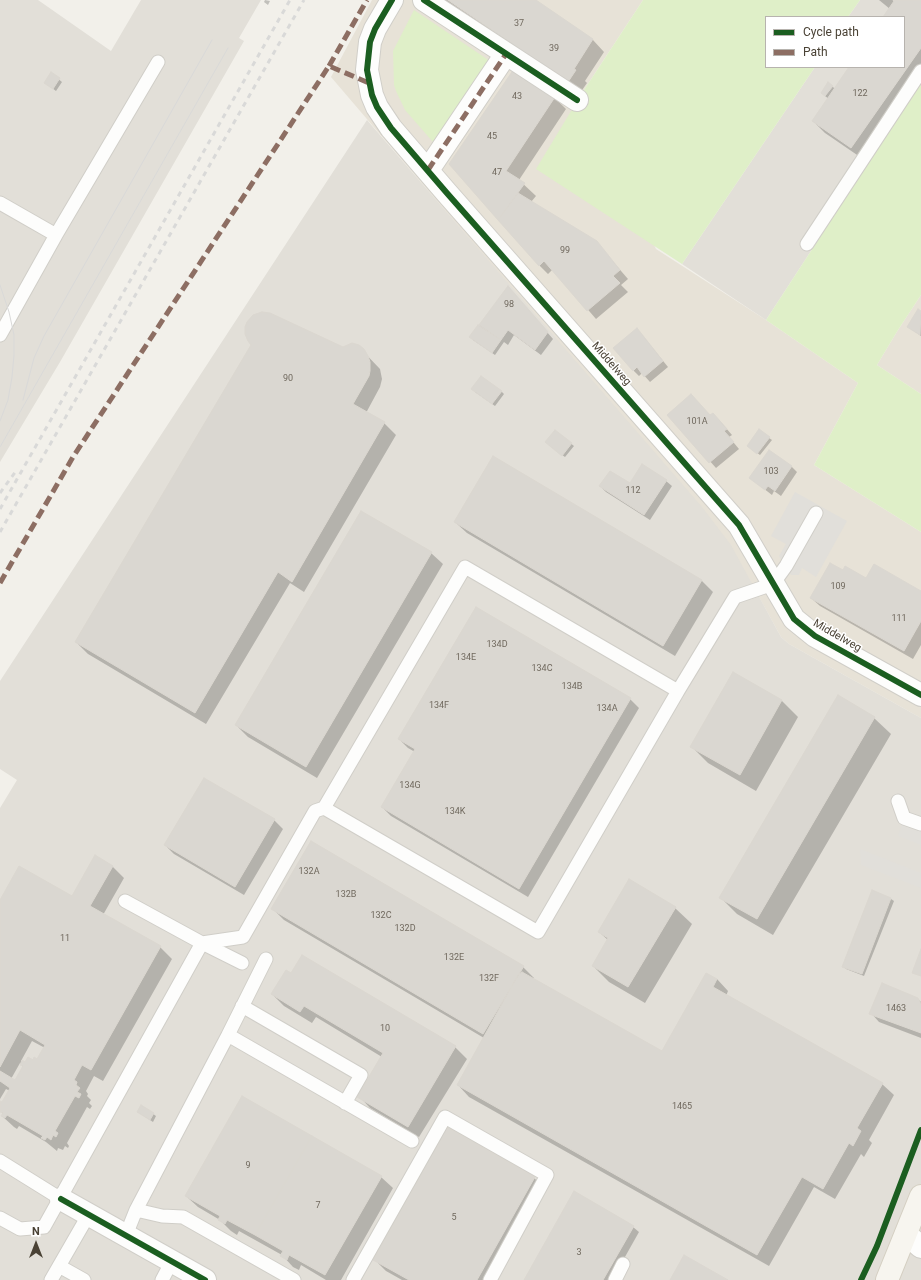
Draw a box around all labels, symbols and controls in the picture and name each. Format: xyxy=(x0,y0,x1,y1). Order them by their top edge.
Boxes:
legend xyxy=(765,16,905,68)
house number: 37 xyxy=(514,19,524,29)
text: Cycle path xyxy=(803,25,859,39)
house number: 39 xyxy=(549,44,559,54)
text: Path xyxy=(803,45,828,59)
house number: 122 xyxy=(852,89,868,99)
house number: 43 xyxy=(512,92,522,102)
house number: 45 xyxy=(487,132,497,142)
house number: 47 xyxy=(492,168,502,178)
house number: 99 xyxy=(560,246,570,256)
house number: 98 xyxy=(504,300,514,310)
street label: Middelweg xyxy=(588,339,634,389)
house number: 90 xyxy=(283,374,293,384)
house number: 101A xyxy=(686,417,708,427)
house number: 103 xyxy=(763,467,779,477)
house number: 112 xyxy=(625,486,641,496)
house number: 109 xyxy=(830,582,846,592)
house number: 111 xyxy=(891,614,907,624)
street label: Middelweg xyxy=(811,617,863,655)
house number: 134D xyxy=(486,640,508,650)
house number: 134E xyxy=(456,653,476,663)
house number: 134C xyxy=(531,664,553,674)
house number: 134B xyxy=(562,682,582,692)
house number: 134F xyxy=(429,701,449,711)
house number: 134A xyxy=(596,704,618,714)
house number: 134G xyxy=(399,781,421,791)
house number: 134K xyxy=(445,807,465,817)
house number: 132A xyxy=(298,867,320,877)
house number: 132B xyxy=(336,890,356,900)
house number: 132C xyxy=(370,911,392,921)
house number: 132D xyxy=(394,924,416,934)
house number: 11 xyxy=(60,934,70,944)
house number: 132E xyxy=(444,953,464,963)
house number: 132F xyxy=(479,974,499,984)
house number: 1463 xyxy=(886,1004,906,1014)
house number: 10 xyxy=(380,1024,390,1034)
house number: 1465 xyxy=(672,1102,692,1112)
house number: 9 xyxy=(245,1161,251,1171)
house number: 7 xyxy=(315,1201,321,1211)
house number: 5 xyxy=(451,1213,457,1223)
north arrow xyxy=(16,1224,56,1264)
text: N xyxy=(32,1225,40,1238)
house number: 3 xyxy=(576,1248,582,1258)

